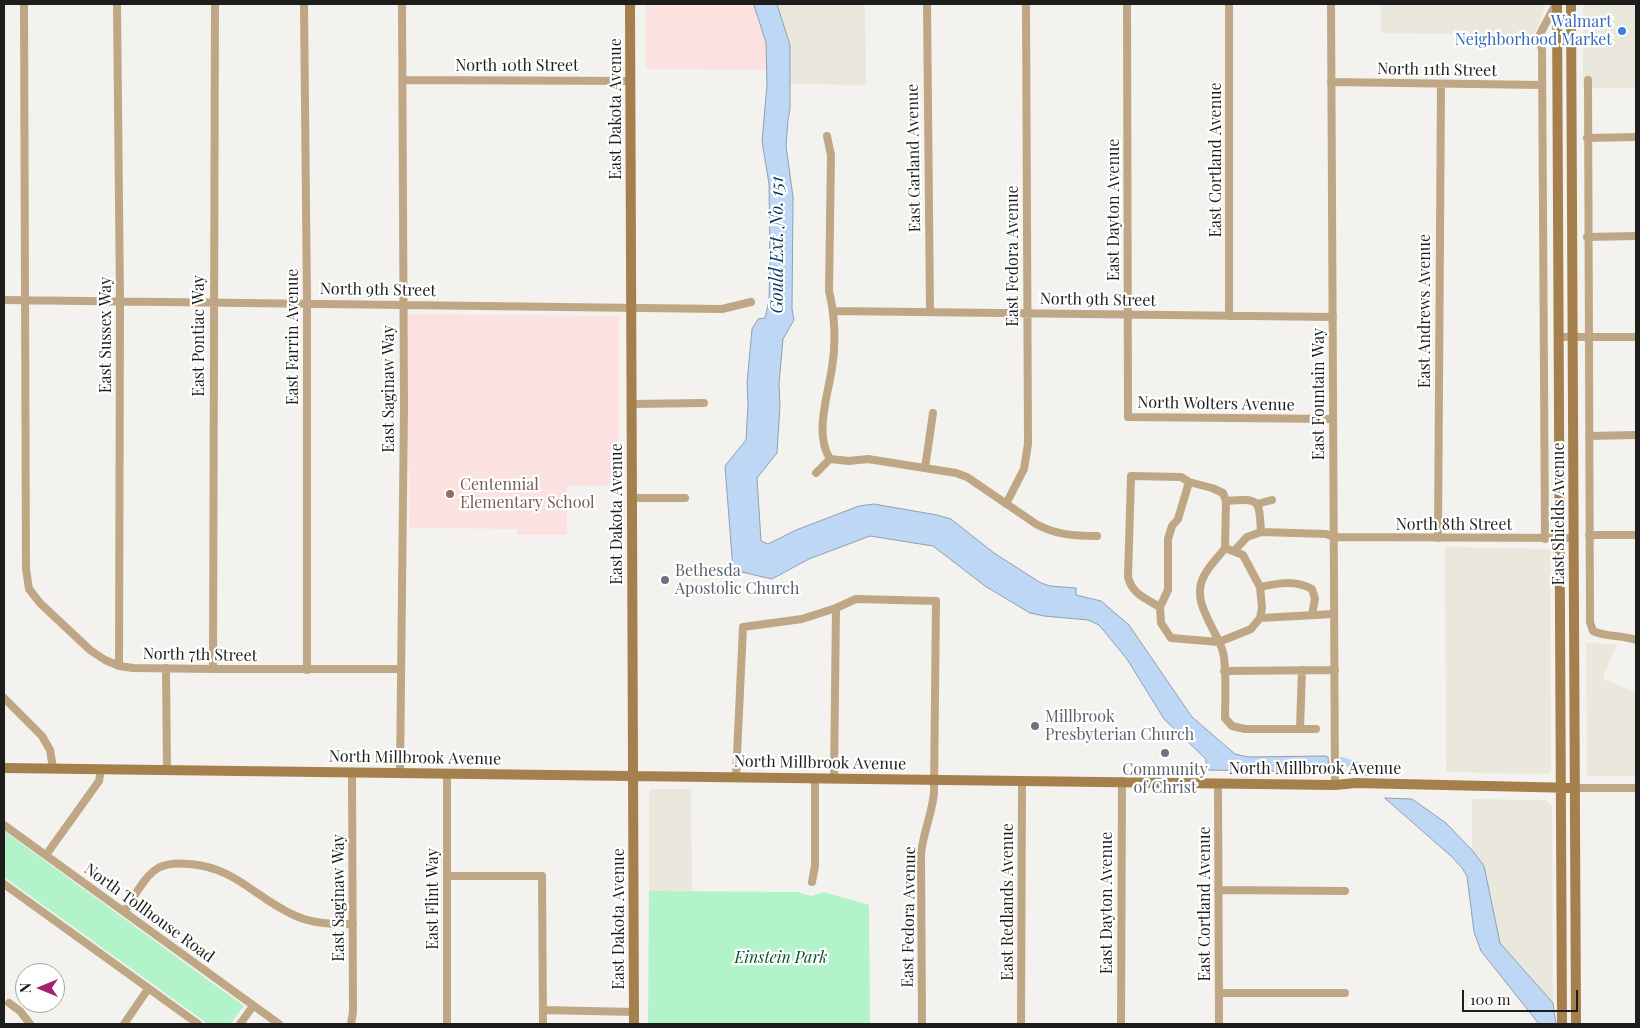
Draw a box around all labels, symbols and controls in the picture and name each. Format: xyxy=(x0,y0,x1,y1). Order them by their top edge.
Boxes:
place label: Walmart Neighborhood Market xyxy=(1455,12,1612,50)
marker: Walmart Neighborhood Market xyxy=(1616,25,1628,37)
street label: East Dakota Avenue xyxy=(606,38,626,180)
street label: North 10th Street xyxy=(455,56,579,76)
street label: North 11th Street xyxy=(1377,59,1497,81)
street label: East Cortland Avenue xyxy=(1206,82,1226,238)
street label: East Garland Avenue xyxy=(903,84,925,232)
street label: East Dayton Avenue xyxy=(1104,139,1124,281)
water label: Gould Ext. No. 151 xyxy=(766,176,788,314)
street label: East Fedora Avenue xyxy=(1003,185,1023,327)
street label: East Andrews Avenue xyxy=(1415,234,1435,388)
street label: East Farrin Avenue xyxy=(283,269,303,405)
street label: East Pontiac Way xyxy=(189,275,209,397)
street label: East Sussex Way xyxy=(96,277,116,393)
street label: North 9th Street xyxy=(320,279,436,301)
street label: North 9th Street xyxy=(1040,289,1156,311)
street label: East Saginaw Way xyxy=(379,325,399,453)
street label: East Fountain Way xyxy=(1309,328,1329,460)
street label: North Wolters Avenue xyxy=(1137,393,1295,415)
street label: East Dakota Avenue xyxy=(607,443,627,585)
street label: East Shields Avenue xyxy=(1549,443,1569,585)
place label: Centennial Elementary School xyxy=(460,475,595,513)
marker: Centennial Elementary School xyxy=(444,488,456,500)
street label: North 8th Street xyxy=(1396,515,1512,535)
place label: Bethesda Apostolic Church xyxy=(675,561,799,599)
marker: Bethesda Apostolic Church xyxy=(659,574,671,586)
street label: North 7th Street xyxy=(143,644,257,666)
place label: Millbrook Presbyterian Church xyxy=(1045,707,1194,745)
marker: Millbrook Presbyterian Church xyxy=(1029,720,1041,732)
street label: North Millbrook Avenue xyxy=(329,747,501,769)
marker: Community of Christ xyxy=(1159,747,1171,759)
street label: North Millbrook Avenue xyxy=(734,752,906,774)
street label: North Millbrook Avenue xyxy=(1229,759,1401,779)
place label: Community of Christ xyxy=(1122,760,1208,798)
street label: East Redlands Avenue xyxy=(998,823,1018,981)
street label: East Cortland Avenue xyxy=(1195,826,1215,982)
street label: East Dayton Avenue xyxy=(1097,832,1117,974)
street label: East Saginaw Way xyxy=(329,834,349,962)
street label: East Fedora Avenue xyxy=(898,846,920,988)
street label: East Flint Way xyxy=(423,848,443,950)
street label: East Dakota Avenue xyxy=(609,848,629,990)
street label: North Tollhouse Road xyxy=(80,859,218,967)
park label: Einstein Park xyxy=(734,948,828,968)
north arrow xyxy=(15,963,65,1013)
scale bar xyxy=(1465,980,1581,1012)
text: N xyxy=(16,983,35,993)
text: 100 m xyxy=(1470,989,1511,1009)

